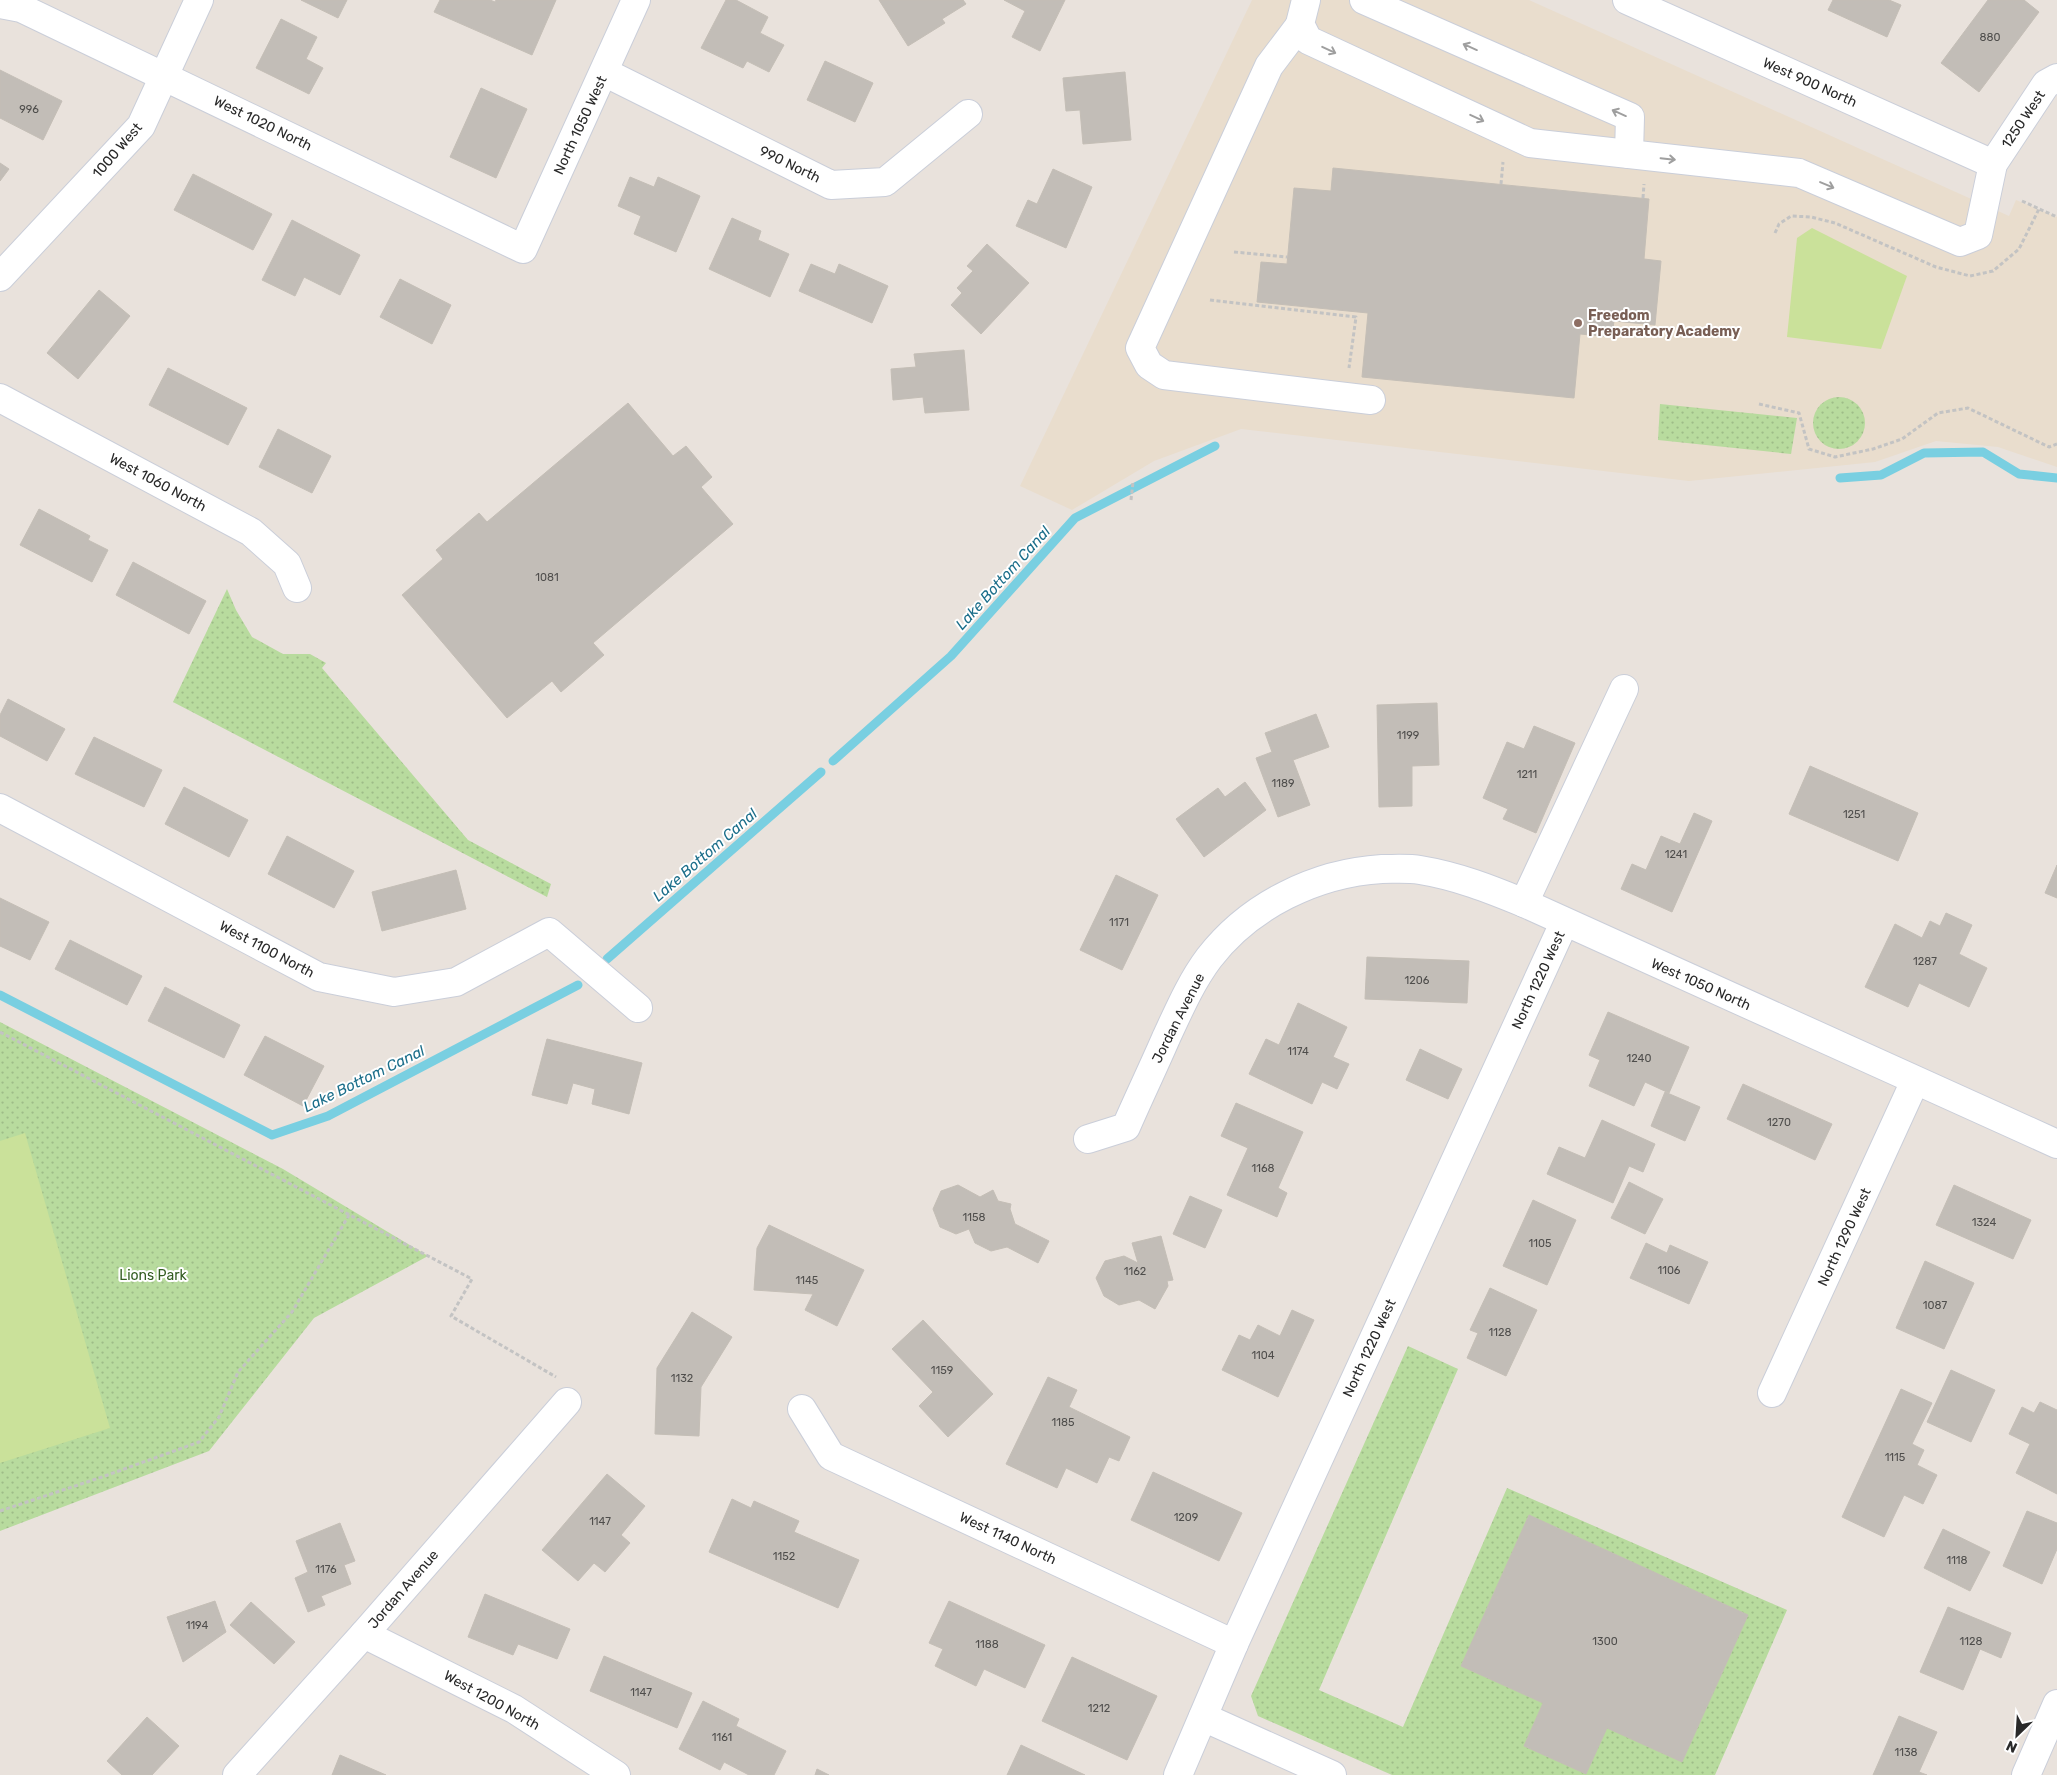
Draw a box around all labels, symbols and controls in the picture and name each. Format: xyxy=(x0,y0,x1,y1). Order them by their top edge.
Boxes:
house number: 880 xyxy=(1980,31,2000,44)
one-way arrow xyxy=(1463,42,1478,51)
one-way arrow xyxy=(1321,45,1336,55)
street label: West 900 North xyxy=(1760,54,1860,111)
street label: North 1050 West xyxy=(550,73,611,177)
street label: 1250 West xyxy=(1998,87,2049,151)
street label: West 1020 North xyxy=(211,92,315,155)
house number: 996 xyxy=(19,103,39,116)
one-way arrow xyxy=(1612,107,1627,117)
one-way arrow xyxy=(1469,114,1484,124)
street label: 1000 West xyxy=(89,119,146,181)
street label: 990 North xyxy=(756,142,823,187)
one-way arrow xyxy=(1659,154,1675,164)
one-way arrow xyxy=(1819,181,1834,190)
place label: Freedom Preparatory Academy xyxy=(1588,307,1741,340)
marker: Freedom Preparatory Academy xyxy=(1572,317,1584,329)
street label: West 1060 North xyxy=(106,450,209,515)
water label: Lake Bottom Canal xyxy=(952,522,1054,633)
house number: 1081 xyxy=(535,571,559,584)
house number: 1199 xyxy=(1397,729,1419,742)
house number: 1211 xyxy=(1517,768,1537,781)
house number: 1189 xyxy=(1272,777,1294,790)
water label: Lake Bottom Canal xyxy=(649,804,761,905)
house number: 1251 xyxy=(1843,808,1865,821)
house number: 1241 xyxy=(1665,848,1687,861)
house number: 1171 xyxy=(1109,916,1129,929)
street label: West 1100 North xyxy=(216,917,317,982)
street label: North 1220 West xyxy=(1508,928,1569,1032)
street label: West 1050 North xyxy=(1648,955,1753,1014)
house number: 1287 xyxy=(1913,955,1937,968)
street label: Jordan Avenue xyxy=(1148,970,1208,1066)
house number: 1206 xyxy=(1405,974,1430,987)
water label: Lake Bottom Canal xyxy=(300,1042,428,1116)
house number: 1174 xyxy=(1287,1045,1309,1058)
house number: 1240 xyxy=(1627,1052,1651,1065)
house number: 1270 xyxy=(1767,1116,1791,1129)
house number: 1168 xyxy=(1251,1162,1275,1175)
street label: North 1290 West xyxy=(1814,1185,1875,1289)
house number: 1158 xyxy=(963,1211,985,1224)
house number: 1324 xyxy=(1972,1216,1996,1229)
house number: 1105 xyxy=(1529,1237,1552,1250)
house number: 1106 xyxy=(1657,1264,1681,1277)
house number: 1162 xyxy=(1124,1265,1146,1278)
park label: Lions Park xyxy=(119,1267,188,1284)
house number: 1145 xyxy=(796,1274,819,1287)
street label: North 1220 West xyxy=(1339,1296,1400,1400)
house number: 1087 xyxy=(1923,1299,1948,1312)
house number: 1128 xyxy=(1489,1326,1511,1339)
house number: 1104 xyxy=(1251,1349,1275,1362)
house number: 1159 xyxy=(931,1364,953,1377)
house number: 1132 xyxy=(671,1372,693,1385)
house number: 1185 xyxy=(1052,1416,1075,1429)
house number: 1115 xyxy=(1885,1451,1906,1464)
street label: West 1140 North xyxy=(957,1509,1059,1568)
house number: 1209 xyxy=(1174,1511,1198,1524)
house number: 1147 xyxy=(589,1515,611,1528)
street label: Jordan Avenue xyxy=(365,1546,442,1632)
house number: 1152 xyxy=(773,1550,795,1563)
house number: 1118 xyxy=(1946,1554,1968,1567)
house number: 1176 xyxy=(315,1563,337,1576)
house number: 1194 xyxy=(186,1619,208,1632)
house number: 1300 xyxy=(1592,1635,1618,1648)
house number: 1128 xyxy=(1960,1635,1982,1648)
house number: 1188 xyxy=(975,1638,999,1651)
street label: West 1200 North xyxy=(441,1667,543,1734)
house number: 1147 xyxy=(630,1686,652,1699)
house number: 1212 xyxy=(1088,1702,1110,1715)
north arrow xyxy=(1992,1710,2042,1760)
house number: 1161 xyxy=(712,1731,732,1744)
text: N xyxy=(2004,1736,2020,1756)
house number: 1138 xyxy=(1894,1746,1918,1759)

